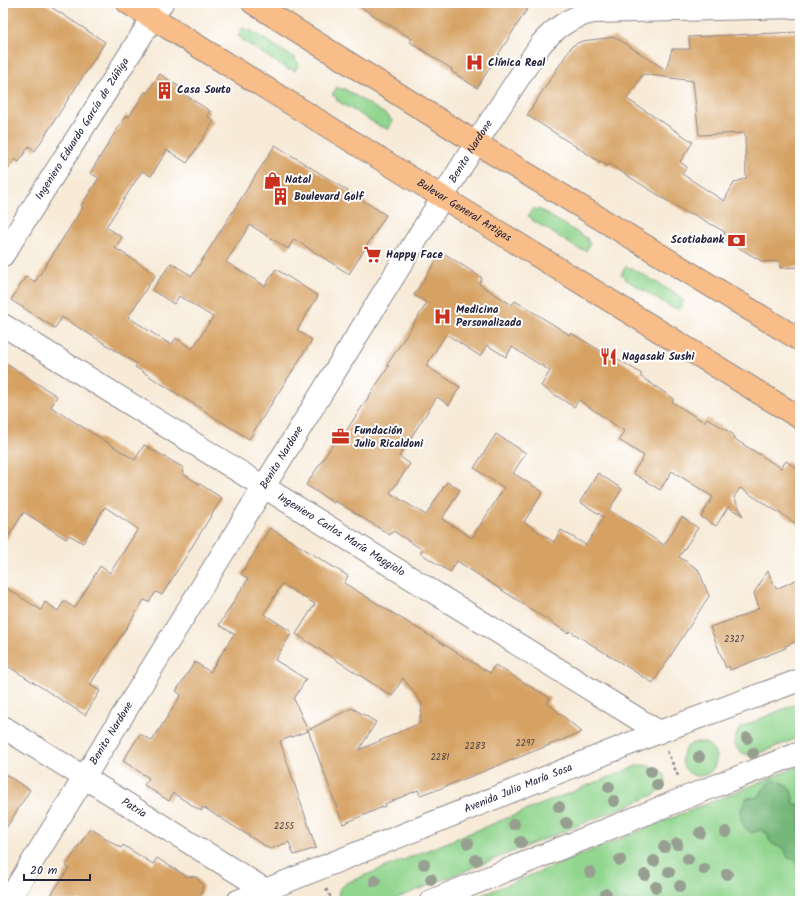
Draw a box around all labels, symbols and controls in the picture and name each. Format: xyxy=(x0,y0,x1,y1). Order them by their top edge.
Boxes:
hospital icon: Clínica Real xyxy=(465,53,485,73)
street label: Ingeniero Eduardo García de Zúñiga xyxy=(31,54,134,204)
place label: Clínica Real xyxy=(488,54,545,72)
building icon: Casa Souto xyxy=(154,80,174,100)
place label: Casa Souto xyxy=(177,81,231,99)
street label: Benito Nardone xyxy=(444,116,498,187)
shop icon: Natal xyxy=(262,170,282,190)
place label: Natal xyxy=(285,171,311,189)
street label: Bulevar General Artigas xyxy=(413,174,515,247)
building icon: Boulevard Golf xyxy=(271,187,291,207)
place label: Boulevard Golf xyxy=(294,188,364,206)
bank icon: Scotiabank xyxy=(727,230,747,250)
place label: Scotiabank xyxy=(671,231,725,249)
supermarket icon: Happy Face xyxy=(363,245,383,265)
place label: Happy Face xyxy=(386,246,444,264)
place label: Medicina Personalizada xyxy=(456,301,522,332)
hospital icon: Medicina Personalizada xyxy=(433,306,453,326)
restaurant icon: Nagasaki Sushi xyxy=(599,347,619,367)
place label: Nagasaki Sushi xyxy=(622,348,695,366)
street label: Benito Nardone xyxy=(255,422,308,493)
place label: Fundación Julio Ricaldoni xyxy=(354,422,424,453)
office icon: Fundación Julio Ricaldoni xyxy=(331,427,351,447)
street label: Ingeniero Carlos María Maggiolo xyxy=(274,488,409,581)
house number: 2327 xyxy=(724,632,745,647)
street label: Benito Nardone xyxy=(85,698,138,769)
house number: 2297 xyxy=(516,736,535,751)
house number: 2283 xyxy=(464,739,486,754)
house number: 2281 xyxy=(431,750,450,765)
street label: Avenida Julio María Sosa xyxy=(461,759,575,818)
street label: Patria xyxy=(118,793,150,823)
house number: 2255 xyxy=(274,819,295,834)
scale bar xyxy=(24,856,90,882)
text: 20 m xyxy=(30,861,58,880)

